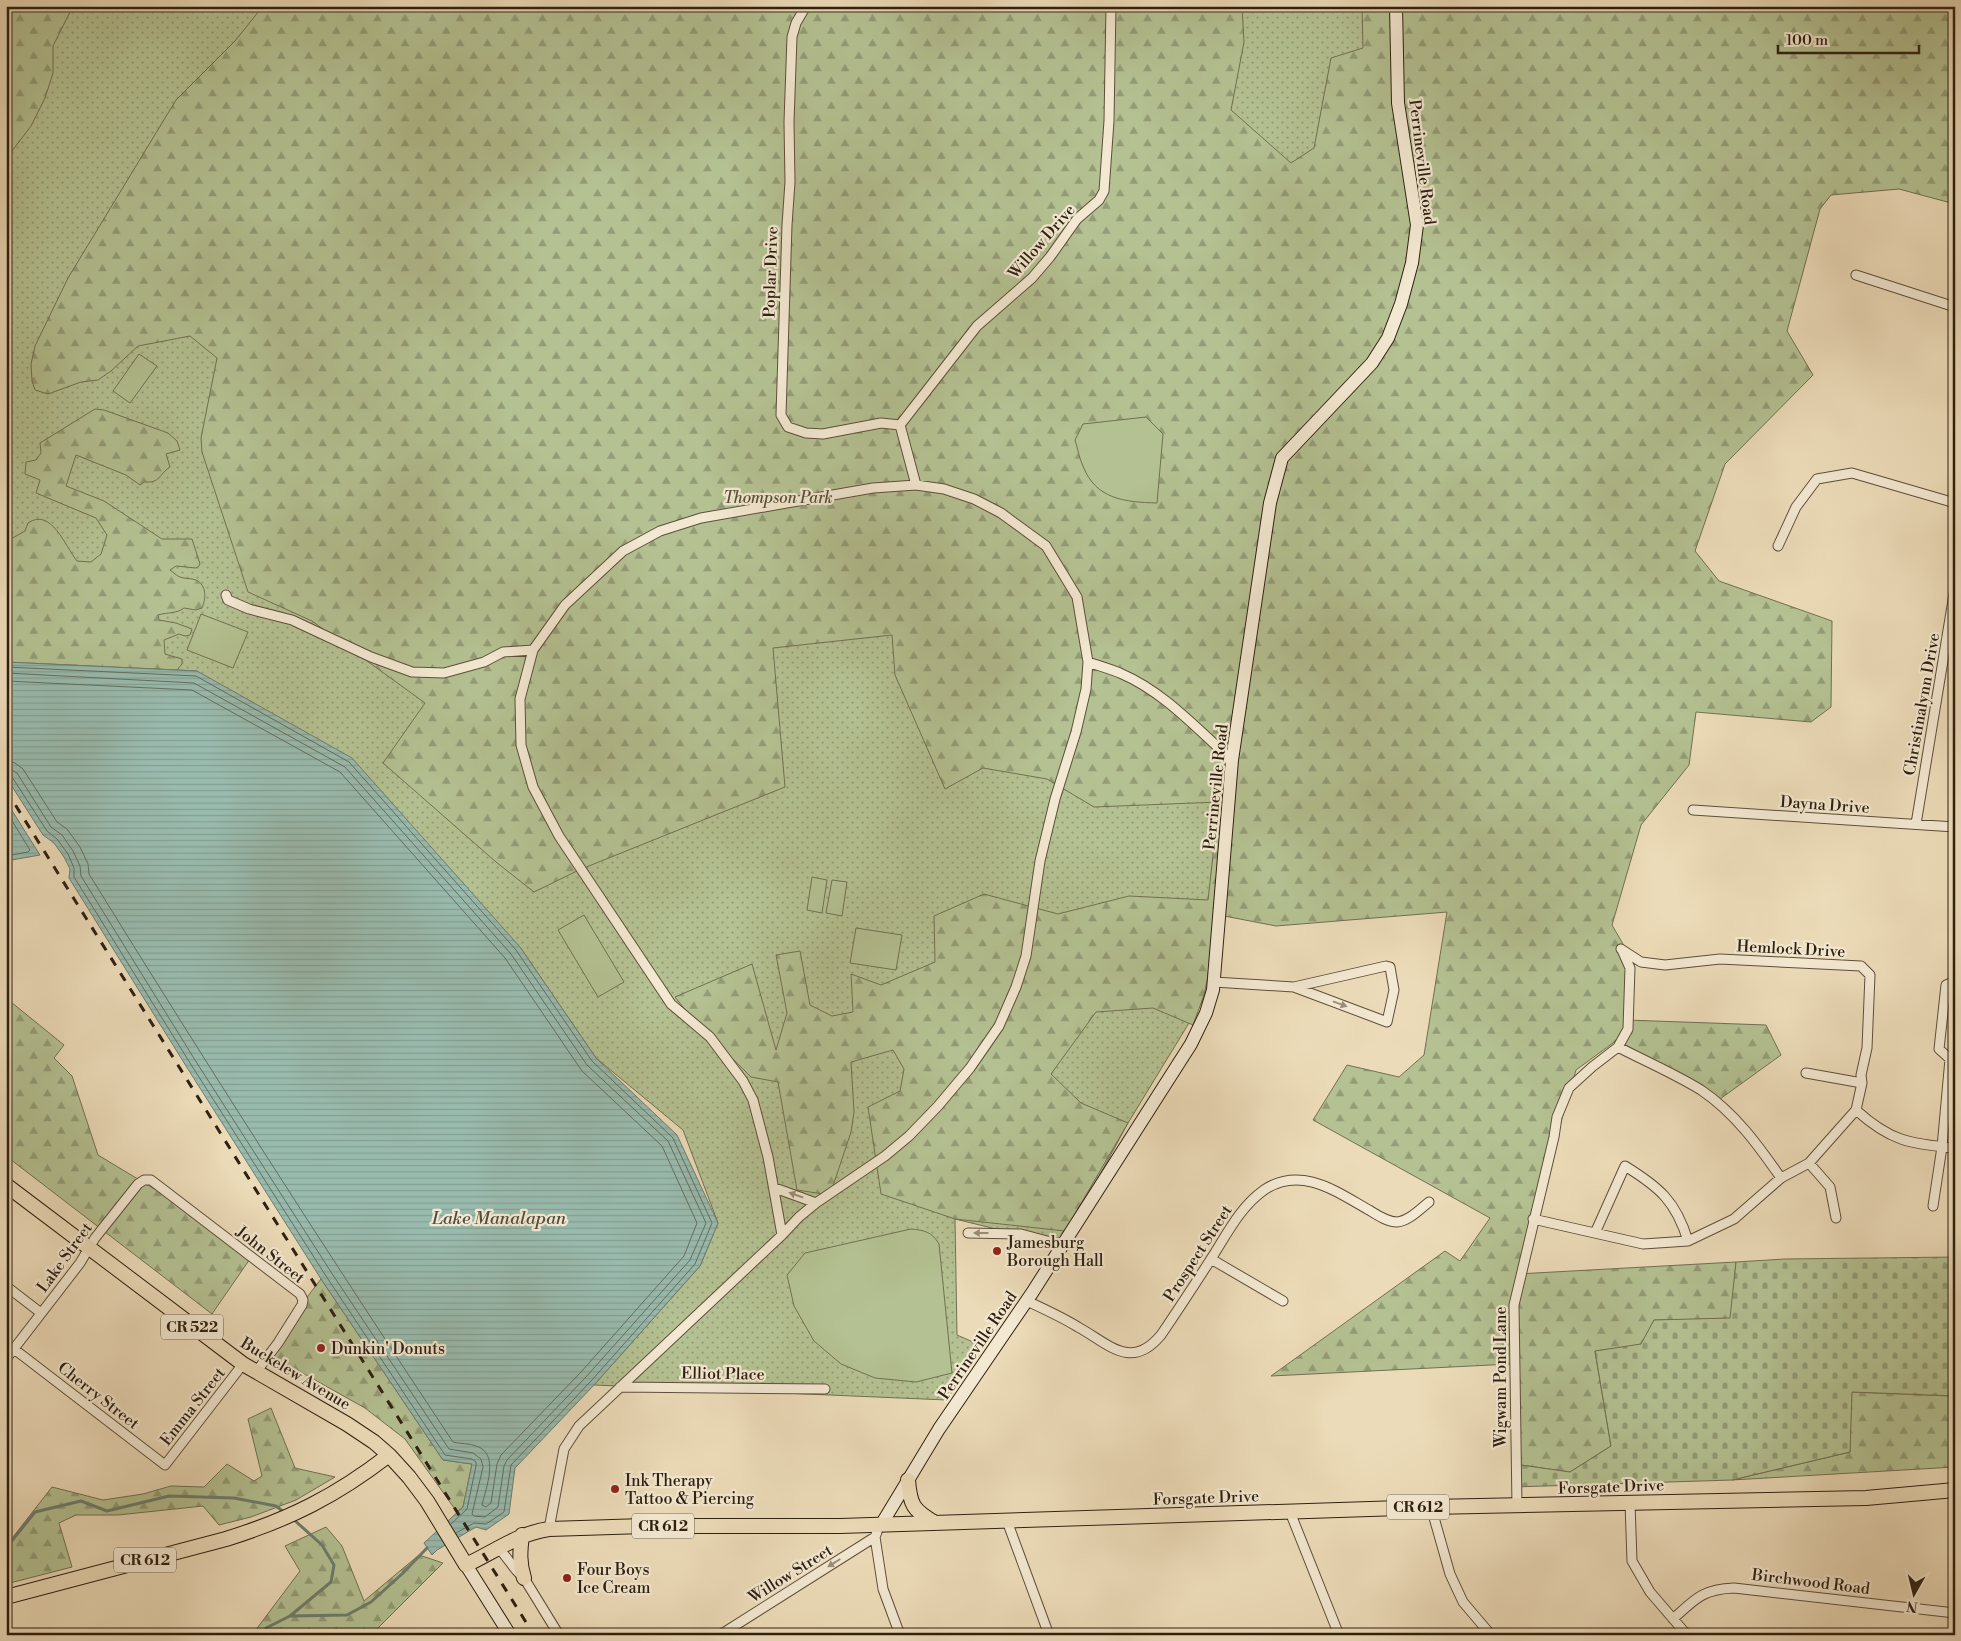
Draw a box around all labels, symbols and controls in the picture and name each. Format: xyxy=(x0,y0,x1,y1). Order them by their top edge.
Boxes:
scale bar xyxy=(1778,22,1920,54)
text: 100 m xyxy=(1786,31,1828,50)
street label: Perrineville Road xyxy=(1404,98,1440,226)
street label: Willow Drive xyxy=(1003,200,1080,284)
street label: Poplar Drive xyxy=(759,226,783,318)
park label: Thompson Park xyxy=(723,488,833,508)
street label: Christinalynn Drive xyxy=(1900,631,1944,777)
street label: Perrineville Road xyxy=(1199,723,1233,851)
street label: Dayna Drive xyxy=(1779,792,1870,818)
street label: Hemlock Drive xyxy=(1736,936,1846,962)
one-way arrow xyxy=(1333,1000,1348,1008)
one-way arrow xyxy=(788,1191,803,1198)
street label: Prospect Street xyxy=(1159,1201,1237,1306)
water label: Lake Manalapan xyxy=(431,1207,567,1230)
street label: Lake Street xyxy=(33,1218,97,1297)
street label: John Street xyxy=(231,1221,309,1288)
one-way arrow xyxy=(973,1229,989,1237)
place label: Jamesburg Borough Hall xyxy=(1006,1233,1104,1271)
marker: Jamesburg Borough Hall xyxy=(991,1245,1003,1257)
street label: Perrineville Road xyxy=(934,1288,1021,1404)
street label: Wigwam Pond Lane xyxy=(1491,1306,1511,1449)
road number: CR 522 xyxy=(161,1314,223,1340)
street label: Buckelew Avenue xyxy=(236,1333,354,1415)
place label: Dunkin' Donuts xyxy=(331,1339,445,1359)
marker: Dunkin' Donuts xyxy=(315,1342,327,1354)
street label: Cherry Street xyxy=(54,1358,143,1434)
street label: Emma Street xyxy=(156,1363,230,1450)
street label: Elliot Place xyxy=(681,1363,765,1385)
place label: Ink Therapy Tattoo & Piercing xyxy=(625,1471,755,1509)
street label: Forsgate Drive xyxy=(1558,1475,1665,1499)
marker: Ink Therapy Tattoo & Piercing xyxy=(609,1483,621,1495)
street label: Forsgate Drive xyxy=(1153,1486,1260,1510)
road number: CR 612 xyxy=(1387,1494,1449,1520)
road number: CR 612 xyxy=(632,1514,694,1538)
street label: Willow Street xyxy=(744,1540,836,1608)
road number: CR 612 xyxy=(114,1548,176,1572)
one-way arrow xyxy=(827,1558,841,1568)
place label: Four Boys Ice Cream xyxy=(577,1560,651,1598)
street label: Birchwood Road xyxy=(1750,1565,1871,1599)
north arrow xyxy=(1888,1568,1938,1618)
marker: Four Boys Ice Cream xyxy=(561,1572,573,1584)
text: N xyxy=(1906,1596,1919,1616)

